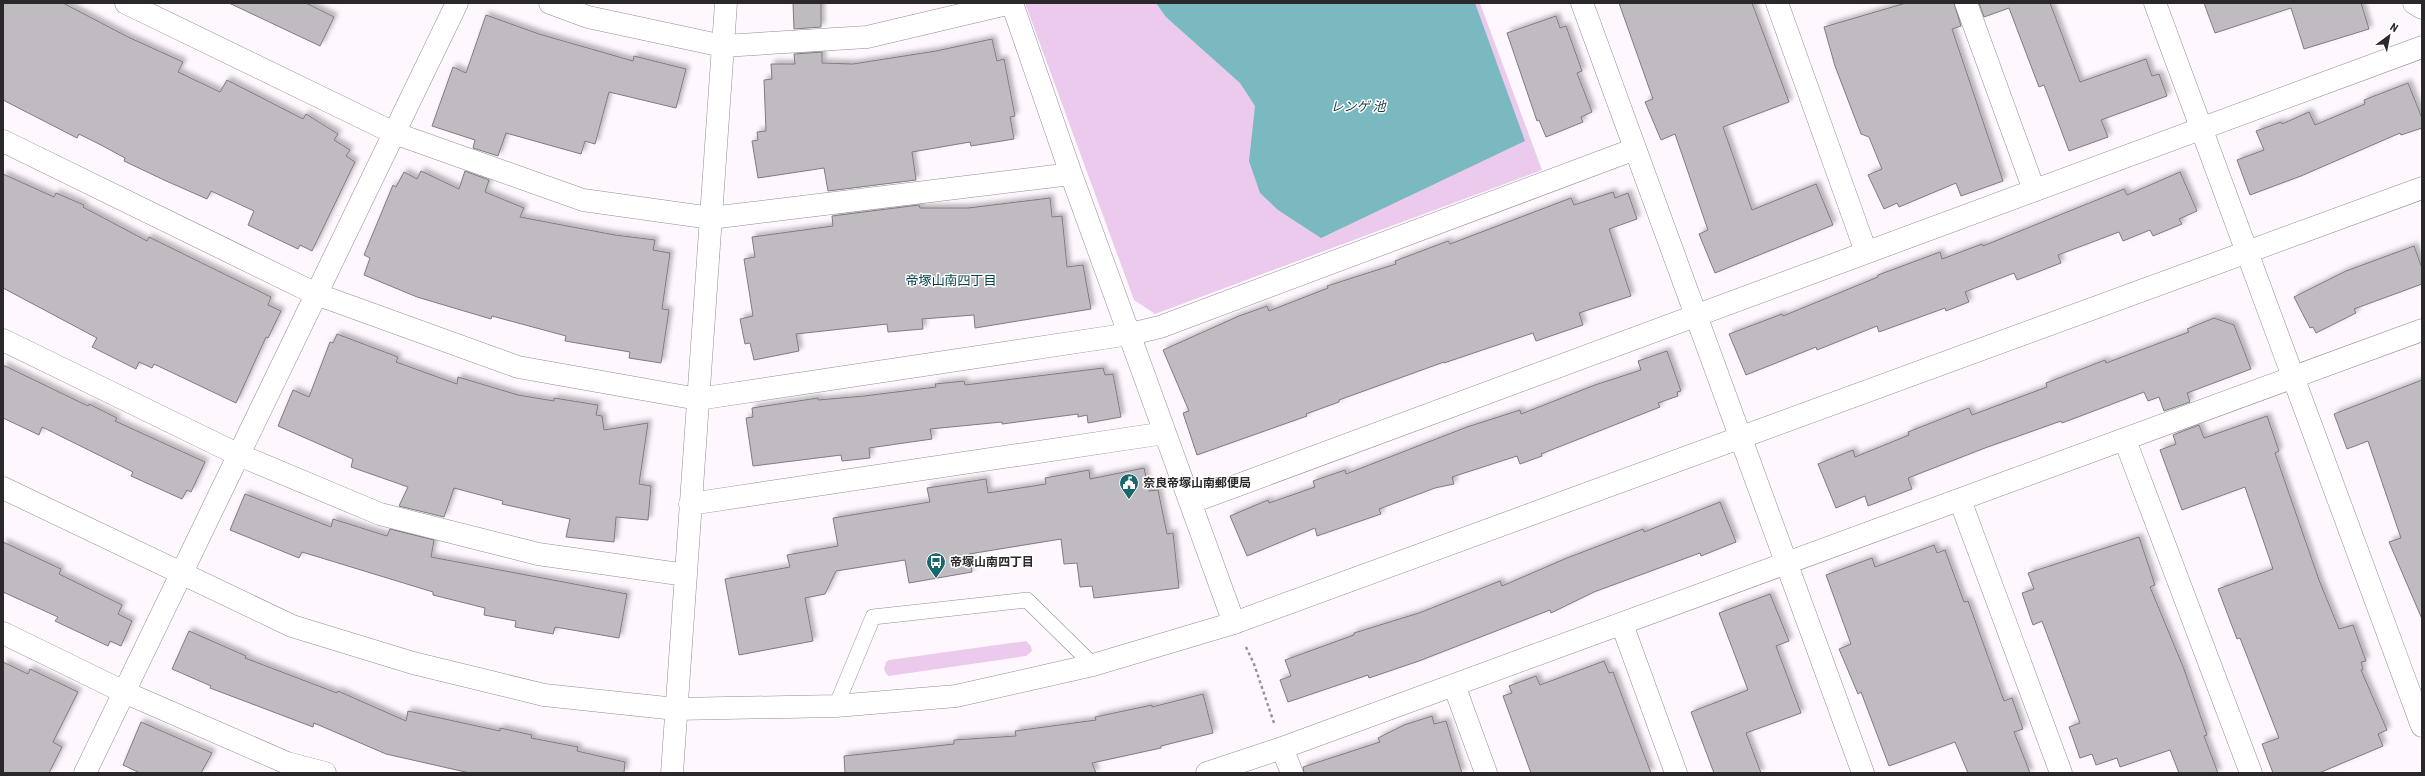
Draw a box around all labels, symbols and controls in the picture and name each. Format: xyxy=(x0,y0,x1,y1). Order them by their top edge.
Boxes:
north arrow xyxy=(2369,16,2409,56)
text: N xyxy=(2388,21,2401,35)
water label: レンゲ 池 xyxy=(1331,99,1387,114)
district label: 帝塚山南四丁目 xyxy=(905,273,997,288)
public building icon: 奈良帝塚山南郵便局 xyxy=(1118,472,1140,500)
place label: 奈良帝塚山南郵便局 xyxy=(1143,476,1251,490)
bus stop icon: 帝塚山南四丁目 xyxy=(925,551,947,579)
place label: 帝塚山南四丁目 xyxy=(950,555,1034,569)

